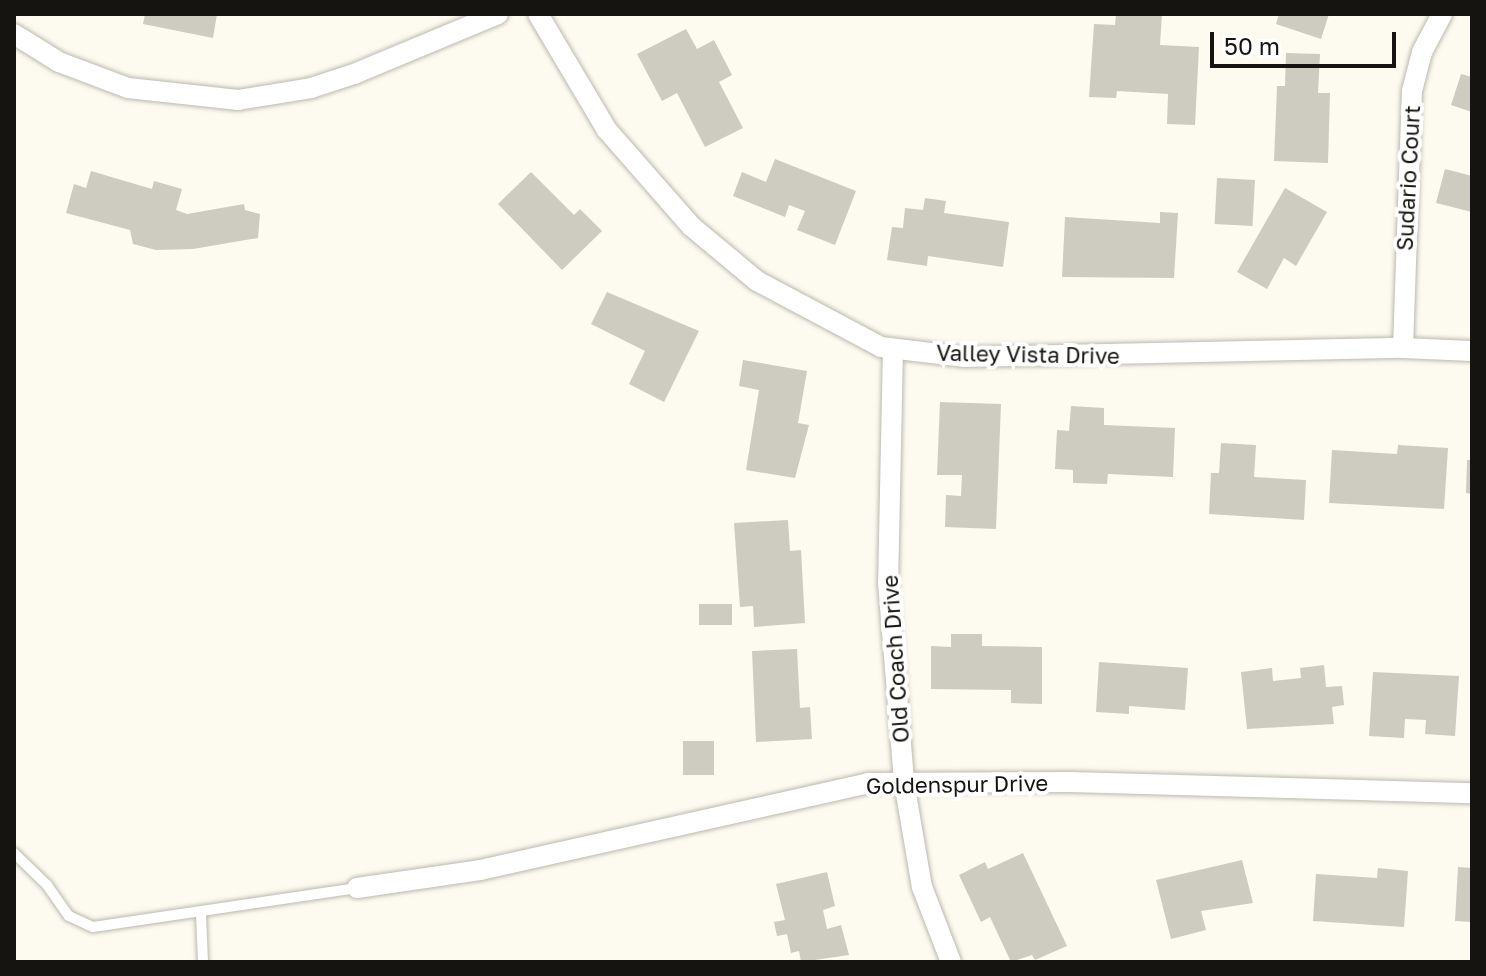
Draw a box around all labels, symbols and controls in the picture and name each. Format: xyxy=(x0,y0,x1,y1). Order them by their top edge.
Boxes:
scale bar xyxy=(1214,16,1400,66)
text: 50 m xyxy=(1224,31,1280,60)
street label: Sudario Court xyxy=(1391,105,1425,251)
street label: Valley Vista Drive xyxy=(936,339,1120,369)
street label: Old Coach Drive xyxy=(876,574,914,744)
street label: Goldenspur Drive xyxy=(866,769,1048,799)

